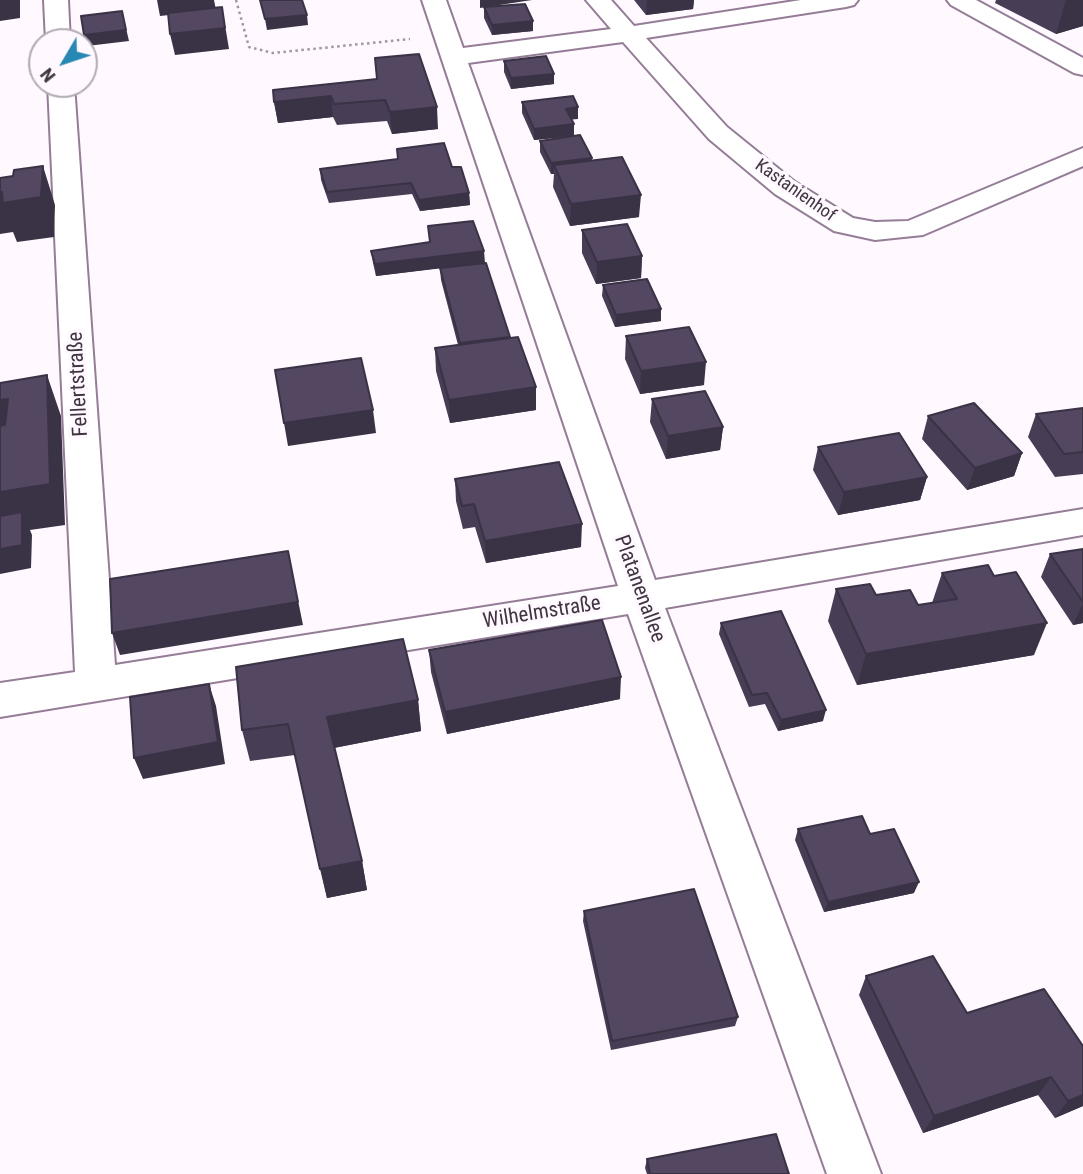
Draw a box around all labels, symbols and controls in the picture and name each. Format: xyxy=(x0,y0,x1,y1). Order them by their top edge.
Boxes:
north arrow xyxy=(28,28,98,98)
text: N xyxy=(35,64,60,87)
street label: Kastanienhof xyxy=(750,155,840,227)
street label: Fellertstraße xyxy=(64,331,94,437)
street label: Platanenallee xyxy=(608,532,670,646)
street label: Wilhelmstraße xyxy=(481,591,603,635)

